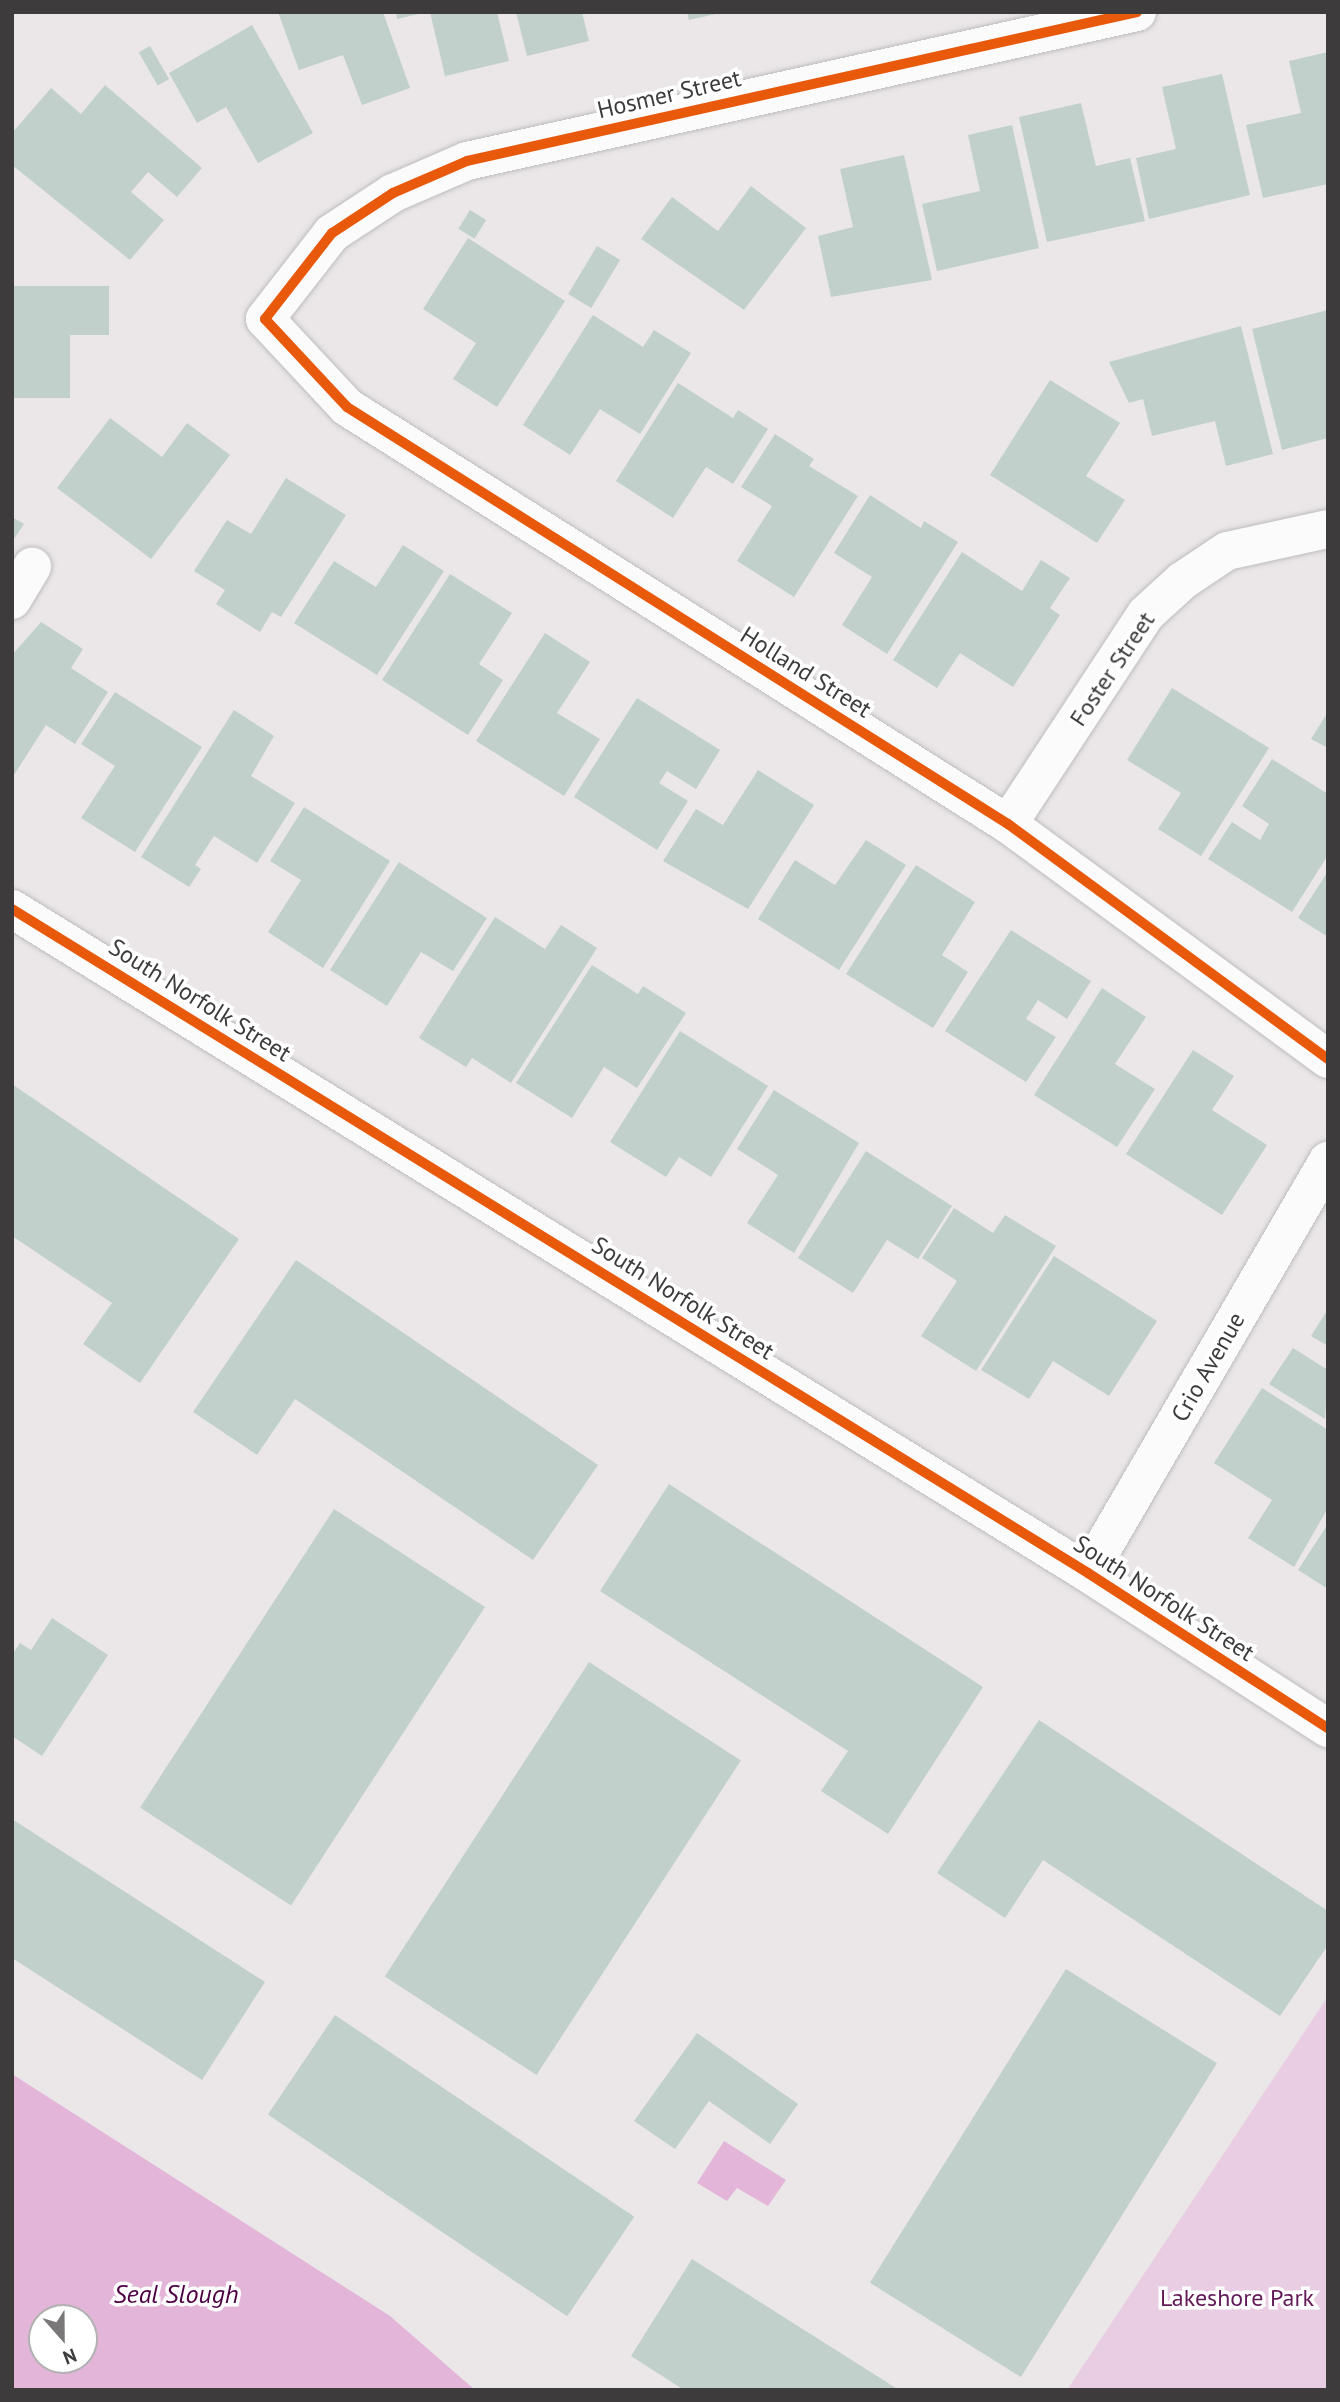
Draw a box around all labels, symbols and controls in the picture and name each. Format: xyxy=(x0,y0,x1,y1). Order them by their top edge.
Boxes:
street label: Hosmer Street xyxy=(594,63,744,125)
street label: Foster Street xyxy=(1063,607,1161,731)
street label: Holland Street xyxy=(735,620,877,724)
street label: South Norfolk Street xyxy=(103,932,297,1068)
street label: South Norfolk Street xyxy=(586,1230,780,1366)
street label: Crio Avenue xyxy=(1165,1307,1251,1427)
street label: South Norfolk Street xyxy=(1068,1529,1260,1667)
water label: Seal Slough xyxy=(113,2278,239,2310)
park label: Lakeshore Park xyxy=(1160,2284,1314,2312)
north arrow xyxy=(28,2304,98,2374)
text: N xyxy=(60,2343,80,2370)

